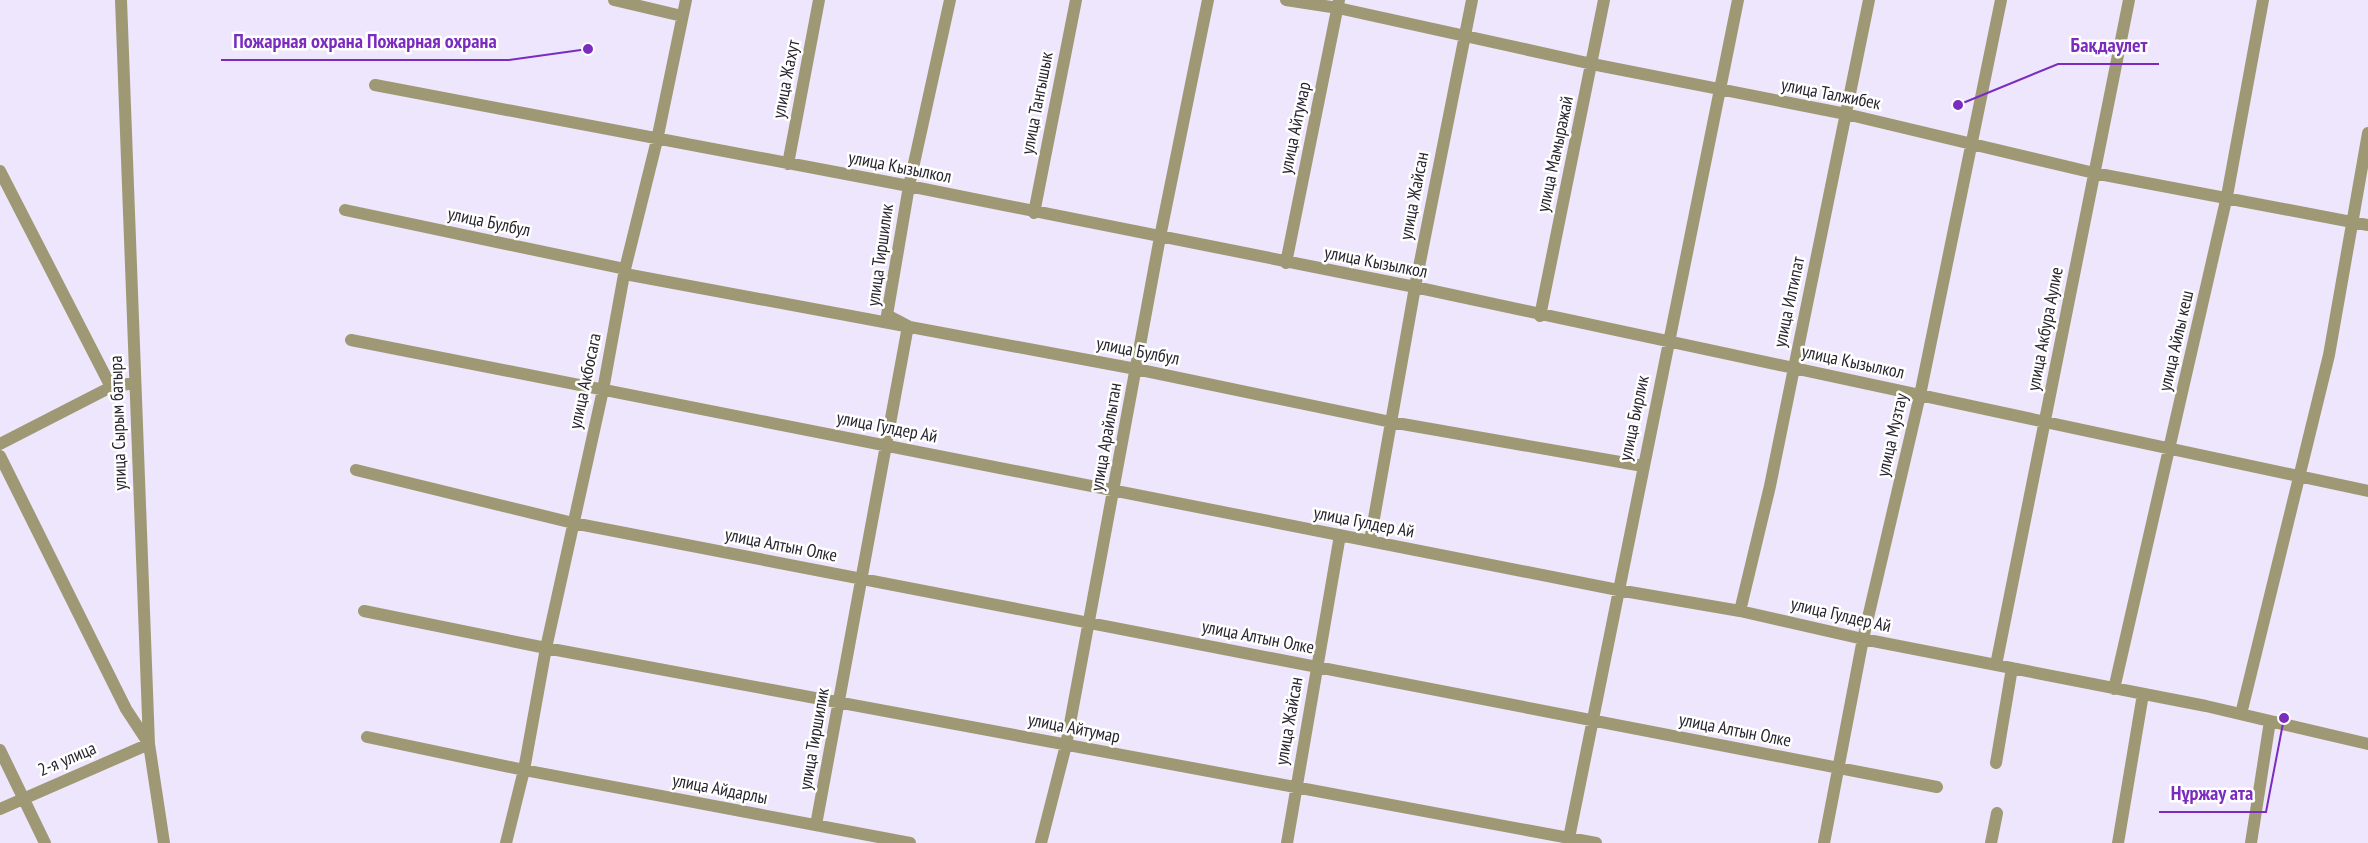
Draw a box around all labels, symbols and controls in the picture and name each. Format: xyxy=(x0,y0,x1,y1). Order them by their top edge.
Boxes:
callout: Пожарная охрана Пожарная охрана xyxy=(221,22,509,60)
callout: Бақдаулет xyxy=(2058,26,2159,64)
text: Пожарная охрана Пожарная охрана xyxy=(233,28,497,54)
text: Бақдаулет xyxy=(2071,32,2147,58)
street label: улица Жахут xyxy=(767,37,804,120)
street label: улица Тангышык xyxy=(1015,50,1058,156)
street label: улица Талжибек xyxy=(1779,73,1883,114)
street label: улица Айтумар xyxy=(1274,80,1316,176)
street label: улица Мамыражай xyxy=(1531,94,1578,214)
street label: улица Кызылкол xyxy=(847,145,954,188)
street label: улица Жайсан xyxy=(1394,150,1433,242)
street label: улица Булбул xyxy=(446,202,533,241)
street label: улица Тиршилик xyxy=(861,202,898,308)
street label: улица Кызылкол xyxy=(1323,240,1430,283)
street label: улица Илтипат xyxy=(1768,254,1809,349)
street label: улица Акбура Аулие xyxy=(2021,265,2068,393)
street label: улица Айлы кеш xyxy=(2153,288,2198,393)
street label: улица Акбосага xyxy=(563,331,606,431)
street label: улица Булбул xyxy=(1095,331,1182,370)
street label: улица Кызылкол xyxy=(1800,339,1907,384)
street label: улица Сырым батыра xyxy=(104,355,131,491)
street label: улица Бирлик xyxy=(1613,373,1654,463)
street label: улица Арайлытан xyxy=(1085,381,1126,493)
street label: улица Музтау xyxy=(1871,391,1912,479)
street label: улица Гулдер Ай xyxy=(835,405,940,448)
street label: улица Гулдер Ай xyxy=(1312,500,1417,543)
street label: улица Алтын Олке xyxy=(723,522,839,567)
street label: улица Гулдер Ай xyxy=(1789,592,1894,637)
street label: улица Алтын Олке xyxy=(1200,614,1316,659)
street label: улица Жайсан xyxy=(1269,675,1308,767)
street label: улица Тиршилик xyxy=(793,686,834,792)
street label: улица Айтумар xyxy=(1026,707,1122,748)
street label: улица Алтын Олке xyxy=(1677,707,1793,752)
street label: 2-я улица xyxy=(34,736,99,781)
street label: улица Айдарлы xyxy=(670,768,770,809)
callout: Нұржау ата xyxy=(2159,774,2266,812)
text: Нұржау ата xyxy=(2171,780,2253,806)

